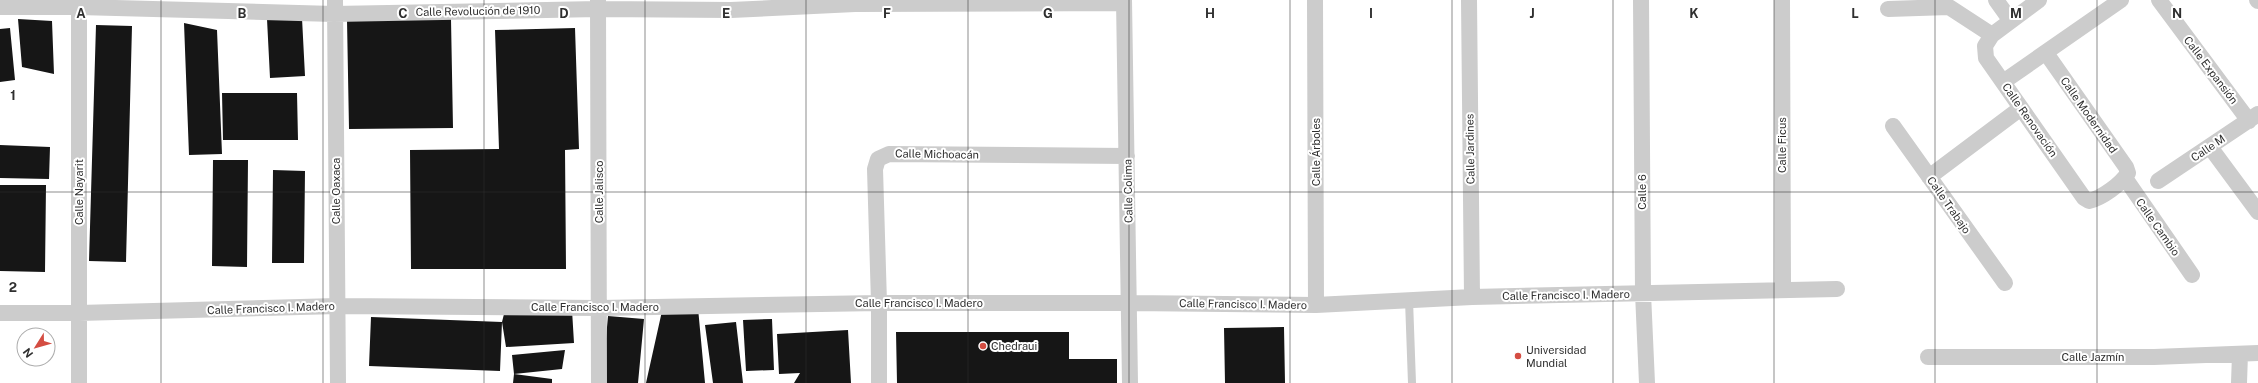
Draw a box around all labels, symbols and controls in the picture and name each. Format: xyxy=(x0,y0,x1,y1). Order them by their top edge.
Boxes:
street label: Calle Revolución de 1910 xyxy=(415,4,541,18)
text: A xyxy=(76,6,86,21)
text: B xyxy=(238,6,247,21)
text: C xyxy=(398,6,408,21)
text: D xyxy=(559,6,569,21)
text: E xyxy=(722,6,730,21)
text: F xyxy=(883,6,891,21)
text: G xyxy=(1043,6,1053,21)
text: H xyxy=(1205,6,1215,21)
text: I xyxy=(1369,6,1373,21)
text: J xyxy=(1529,6,1535,21)
text: K xyxy=(1689,6,1699,21)
text: L xyxy=(1851,6,1859,21)
text: M xyxy=(2010,6,2022,21)
text: N xyxy=(2172,6,2182,21)
street label: Calle Expansión xyxy=(2182,34,2240,106)
street label: Calle Modernidad xyxy=(2058,75,2120,155)
street label: Calle Renovación xyxy=(2000,81,2060,159)
text: 1 xyxy=(10,88,16,103)
street label: Calle Jardines xyxy=(1463,113,1477,184)
street label: Calle Árboles xyxy=(1309,117,1322,186)
street label: Calle Ficus xyxy=(1776,117,1788,173)
street label: Calle M xyxy=(2189,132,2227,164)
street label: Calle Michoacán xyxy=(895,147,979,161)
street label: Calle Oaxaca xyxy=(330,158,342,224)
street label: Calle Nayarit xyxy=(73,159,85,225)
street label: Calle Colima xyxy=(1121,159,1135,223)
street label: Calle Jalisco xyxy=(593,161,605,223)
street label: Calle 6 xyxy=(1636,174,1648,210)
street label: Calle Trabajo xyxy=(1925,174,1973,236)
street label: Calle Cambio xyxy=(2134,196,2182,258)
text: 2 xyxy=(9,280,17,295)
street label: Calle Francisco I. Madero xyxy=(1502,288,1630,302)
street label: Calle Francisco I. Madero xyxy=(855,297,983,309)
street label: Calle Francisco I. Madero xyxy=(1179,297,1307,311)
street label: Calle Francisco I. Madero xyxy=(207,300,335,316)
street label: Calle Francisco I. Madero xyxy=(531,301,659,313)
north arrow xyxy=(16,327,56,367)
place label: Chedraui xyxy=(991,340,1037,352)
marker: Chedraui xyxy=(978,341,988,351)
place label: Universidad Mundial xyxy=(1526,344,1586,369)
text: N xyxy=(21,346,35,360)
marker: Universidad Mundial xyxy=(1513,351,1523,361)
street label: Calle Jazmín xyxy=(2062,351,2124,363)

